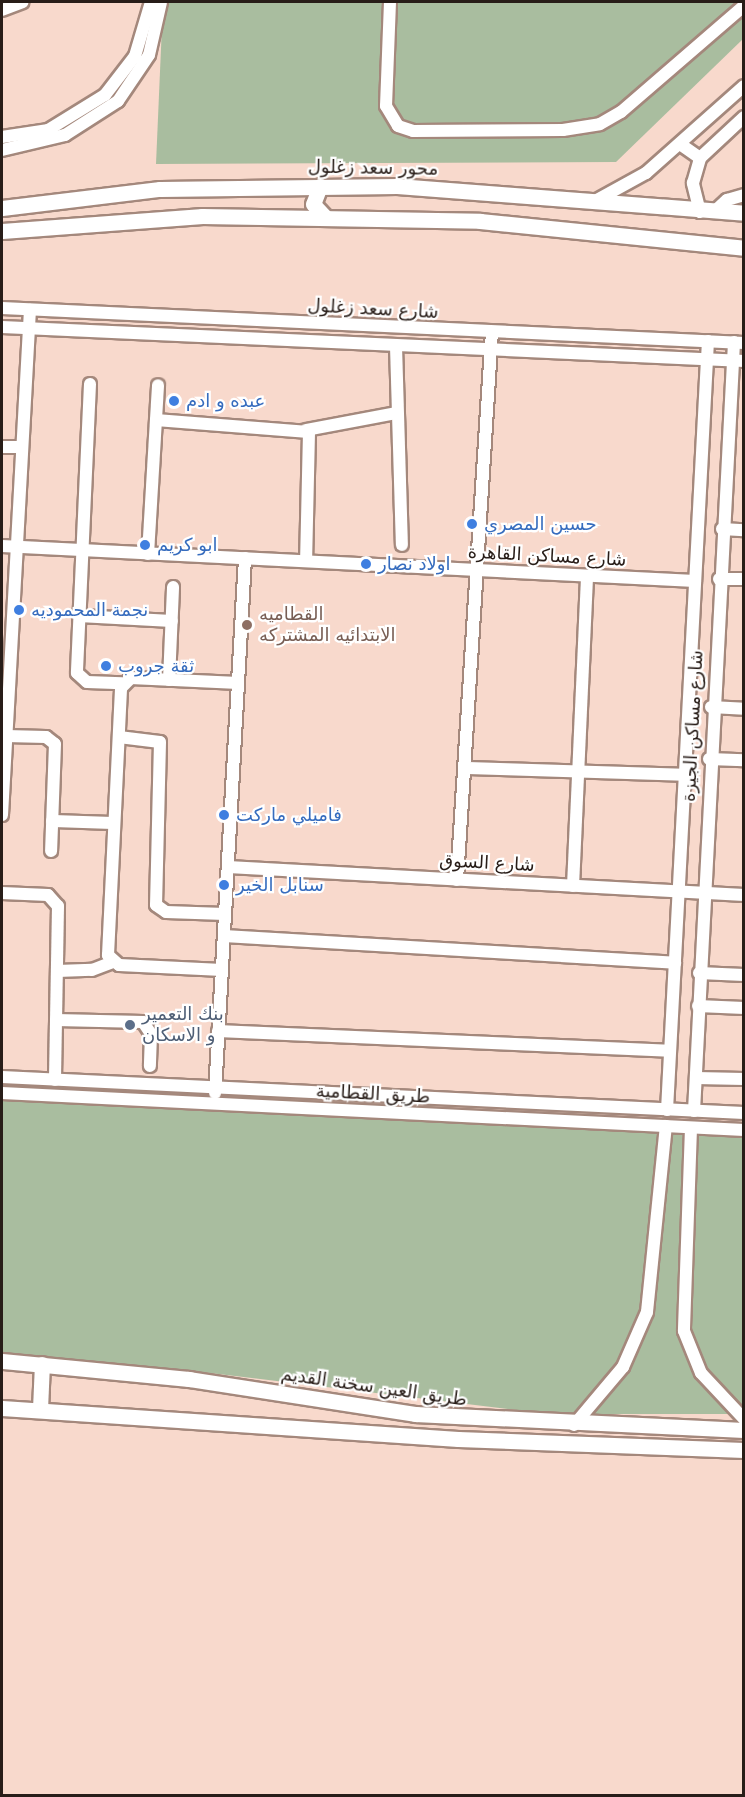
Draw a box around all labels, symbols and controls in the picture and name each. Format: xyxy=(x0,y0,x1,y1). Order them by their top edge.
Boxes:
street label: محور سعد زغلول xyxy=(308,156,438,180)
street label: شارع سعد زغلول xyxy=(307,295,439,323)
place label: عبده و ادم xyxy=(186,390,265,412)
marker: عبده و ادم xyxy=(167,394,181,408)
place label: حسين المصري xyxy=(484,513,597,535)
marker: حسين المصري xyxy=(465,517,479,531)
place label: ابو كريم xyxy=(157,534,218,556)
marker: ابو كريم xyxy=(138,538,152,552)
street label: شارع مساكن القاهرة xyxy=(467,541,627,571)
place label: اولاد نصار xyxy=(378,553,450,575)
marker: اولاد نصار xyxy=(359,557,373,571)
place label: نجمة المحموديه xyxy=(31,599,148,621)
marker: نجمة المحموديه xyxy=(12,603,26,617)
place label: القطاميه الابتدائيه المشتركه xyxy=(259,604,396,646)
marker: القطاميه الابتدائيه المشتركه xyxy=(240,618,254,632)
street label: شارع مساكن الجيزة xyxy=(678,650,708,802)
place label: ثقة جروب xyxy=(118,655,194,677)
marker: ثقة جروب xyxy=(99,659,113,673)
place label: فاميلي ماركت xyxy=(236,804,342,826)
marker: فاميلي ماركت xyxy=(217,808,231,822)
street label: شارع السوق xyxy=(439,850,535,876)
place label: سنابل الخير xyxy=(236,874,324,896)
marker: سنابل الخير xyxy=(217,878,231,892)
place label: بنك التعمير و الاسكان xyxy=(142,1004,224,1046)
marker: بنك التعمير و الاسكان xyxy=(123,1018,137,1032)
street label: طريق القطامية xyxy=(315,1080,431,1108)
street label: طريق العين سخنة القديم xyxy=(280,1363,468,1411)

